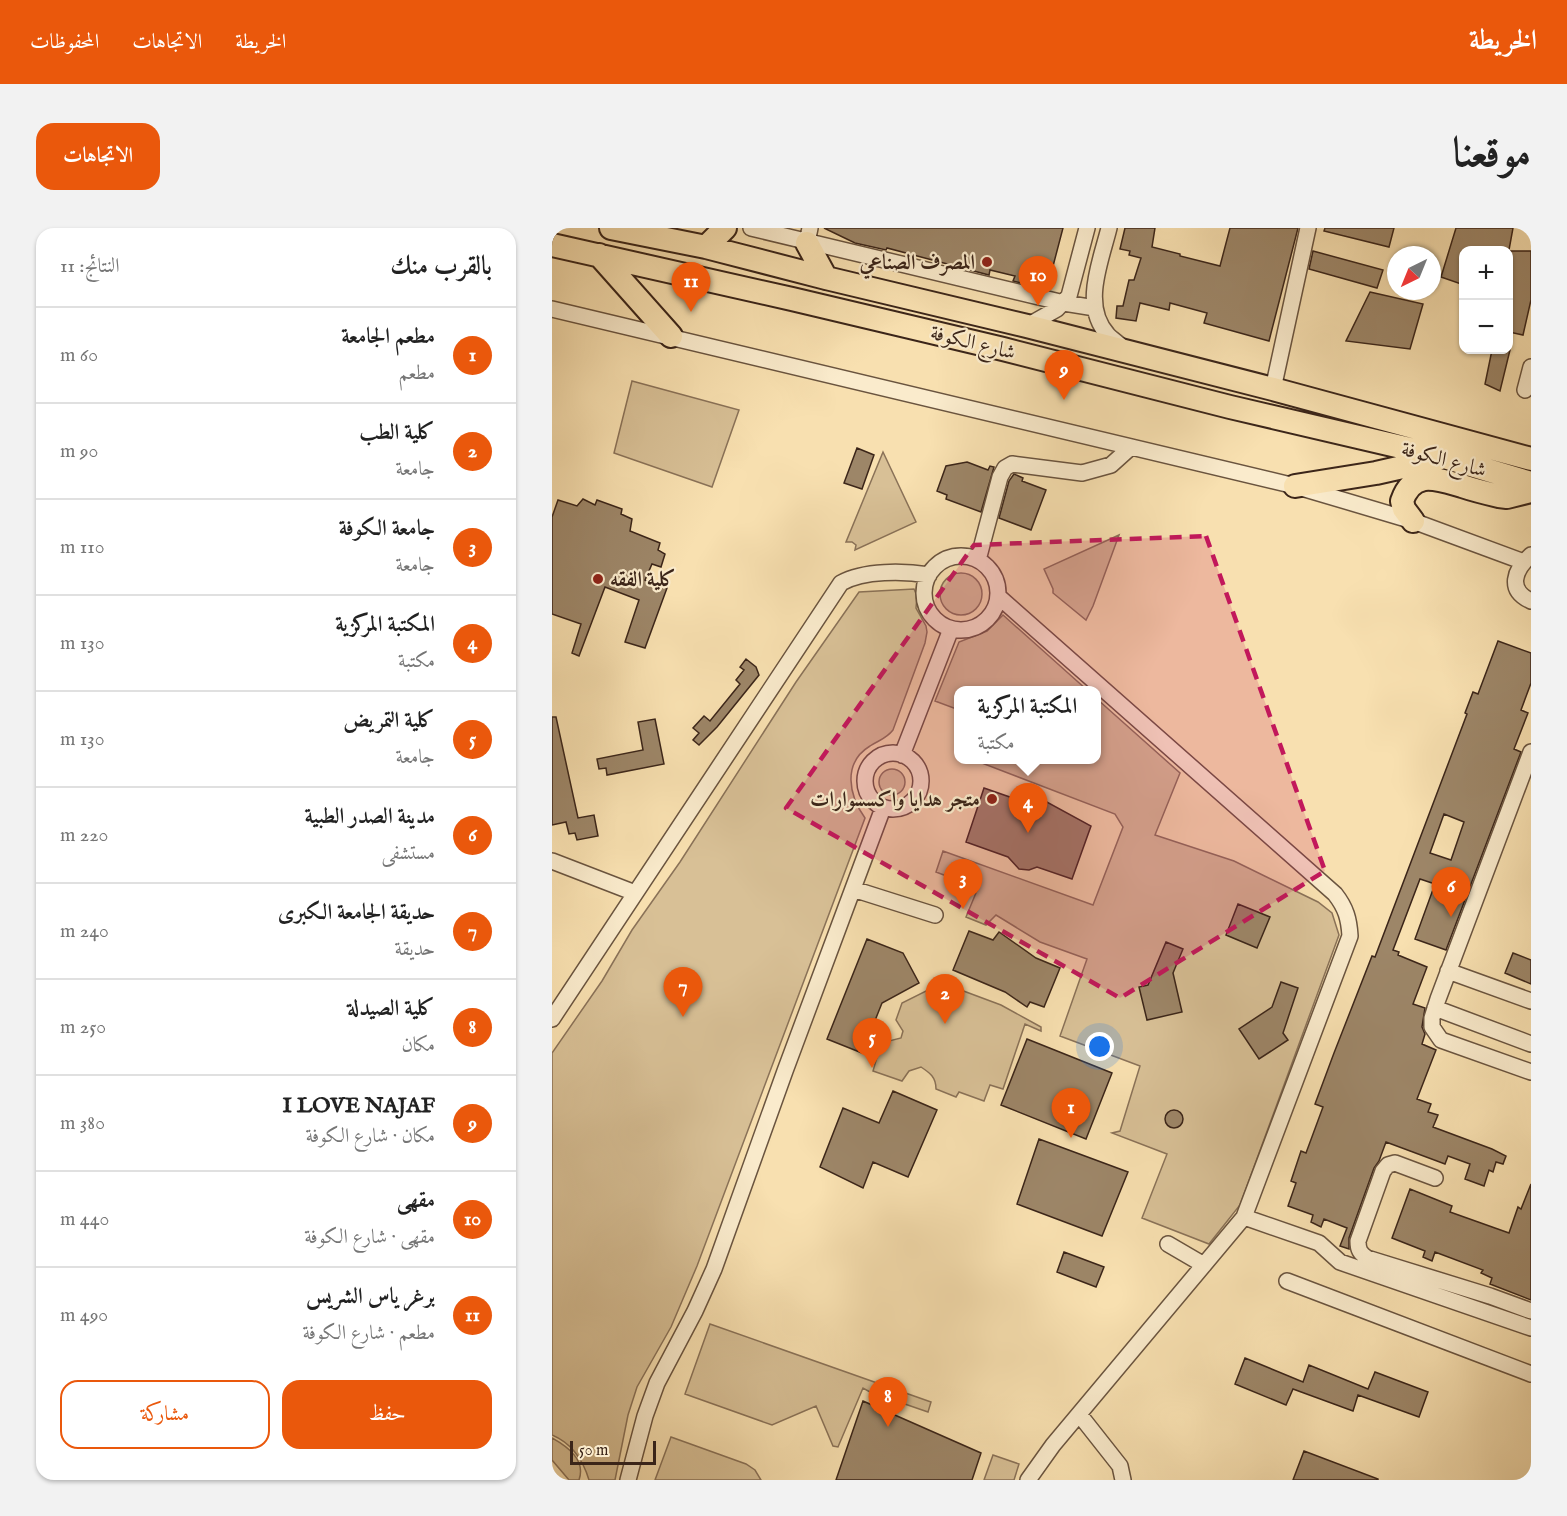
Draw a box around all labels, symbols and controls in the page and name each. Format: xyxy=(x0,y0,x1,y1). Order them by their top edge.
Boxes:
text: الخريطة xyxy=(1469,24,1537,59)
text: المحفوظات xyxy=(30,29,99,56)
text: الاتجاهات xyxy=(132,29,202,56)
text: الخريطة xyxy=(235,29,286,56)
button: الاتجاهات xyxy=(36,123,160,190)
text: موقعنا xyxy=(1453,128,1531,181)
north arrow xyxy=(1387,246,1441,300)
map controls xyxy=(1459,246,1513,354)
button: + xyxy=(1459,246,1513,300)
text: بالقرب منك xyxy=(390,250,492,283)
place label: المصرف الصناعي xyxy=(859,250,975,280)
text: النتائج: 11 xyxy=(60,254,120,279)
marker: المصرف الصناعي xyxy=(980,255,994,269)
pin: 10 xyxy=(1018,256,1058,306)
pin: 11 xyxy=(672,262,710,312)
button: − xyxy=(1459,300,1513,354)
street label: شارع الكوفة xyxy=(926,320,1018,370)
text: مطعم الجامعة xyxy=(341,323,435,351)
text: 60 m xyxy=(60,343,98,368)
text: 1 xyxy=(469,343,476,368)
pin: 9 xyxy=(1044,350,1084,400)
text: مطعم xyxy=(398,361,435,386)
text: كلية الطب xyxy=(359,419,435,447)
street label: شارع الكوفة xyxy=(1397,436,1489,488)
text: 90 m xyxy=(60,439,98,464)
text: 2 xyxy=(468,439,477,464)
text: جامعة xyxy=(396,457,435,482)
text: جامعة الكوفة xyxy=(339,515,435,543)
text: 110 m xyxy=(60,535,104,560)
text: 3 xyxy=(469,535,476,560)
text: جامعة xyxy=(396,553,435,578)
place label: كلية الفقه xyxy=(610,567,676,594)
marker: كلية الفقه xyxy=(591,572,605,586)
text: المكتبة المركزية xyxy=(335,611,435,639)
text: 130 m xyxy=(60,631,105,656)
text: 4 xyxy=(468,631,477,656)
text: مكتبة xyxy=(398,649,435,674)
popup xyxy=(954,686,1101,764)
text: المكتبة المركزية xyxy=(978,693,1077,721)
text: كلية التمريض xyxy=(343,707,435,735)
text: 130 m xyxy=(60,727,105,752)
text: 5 xyxy=(469,727,476,752)
text: مكتبة xyxy=(978,731,1014,756)
text: جامعة xyxy=(396,745,435,770)
pin: 4 xyxy=(1008,784,1048,833)
place label: متجر هدايا واكسسوارات xyxy=(810,787,980,814)
marker: متجر هدايا واكسسوارات xyxy=(985,792,999,806)
text: مدينة الصدر الطبية xyxy=(304,803,435,831)
text: 220 m xyxy=(60,823,108,848)
text: 6 xyxy=(468,823,477,848)
text: مستشفى xyxy=(382,841,435,866)
pin: 3 xyxy=(944,860,982,909)
pin: 6 xyxy=(1432,868,1470,917)
text: حديقة الجامعة الكبرى xyxy=(278,899,435,927)
text: 240 m xyxy=(60,919,109,944)
text: 7 xyxy=(468,919,477,944)
text: حديقة xyxy=(395,937,435,962)
pin: 7 xyxy=(664,968,702,1017)
pin: 2 xyxy=(926,974,964,1024)
text: كلية الصيدلة xyxy=(347,995,435,1023)
text: 250 m xyxy=(60,1015,106,1040)
text: 8 xyxy=(469,1015,476,1040)
pin: 5 xyxy=(852,1018,892,1068)
your location xyxy=(1085,1032,1114,1061)
text: مكان xyxy=(401,1033,435,1058)
pin: 1 xyxy=(1052,1088,1090,1138)
text: I LOVE NAJAF xyxy=(282,1092,435,1120)
text: 380 m xyxy=(60,1111,105,1136)
text: 9 xyxy=(468,1111,477,1136)
text: مكان · شارع الكوفة xyxy=(306,1124,435,1149)
text: مقهى xyxy=(397,1187,435,1215)
text: 440 m xyxy=(60,1207,109,1232)
text: 10 xyxy=(464,1207,481,1232)
text: مقهى · شارع الكوفة xyxy=(304,1225,435,1250)
text: برغر ياس الشريس xyxy=(306,1283,435,1311)
text: 490 m xyxy=(60,1303,108,1328)
text: 11 xyxy=(465,1303,480,1328)
text: مطعم · شارع الكوفة xyxy=(303,1321,435,1346)
pin: 8 xyxy=(868,1378,908,1427)
button: مشاركة xyxy=(60,1380,270,1449)
button: حفظ xyxy=(282,1380,492,1449)
scale bar xyxy=(570,1438,656,1466)
text: 50 m xyxy=(579,1441,608,1461)

